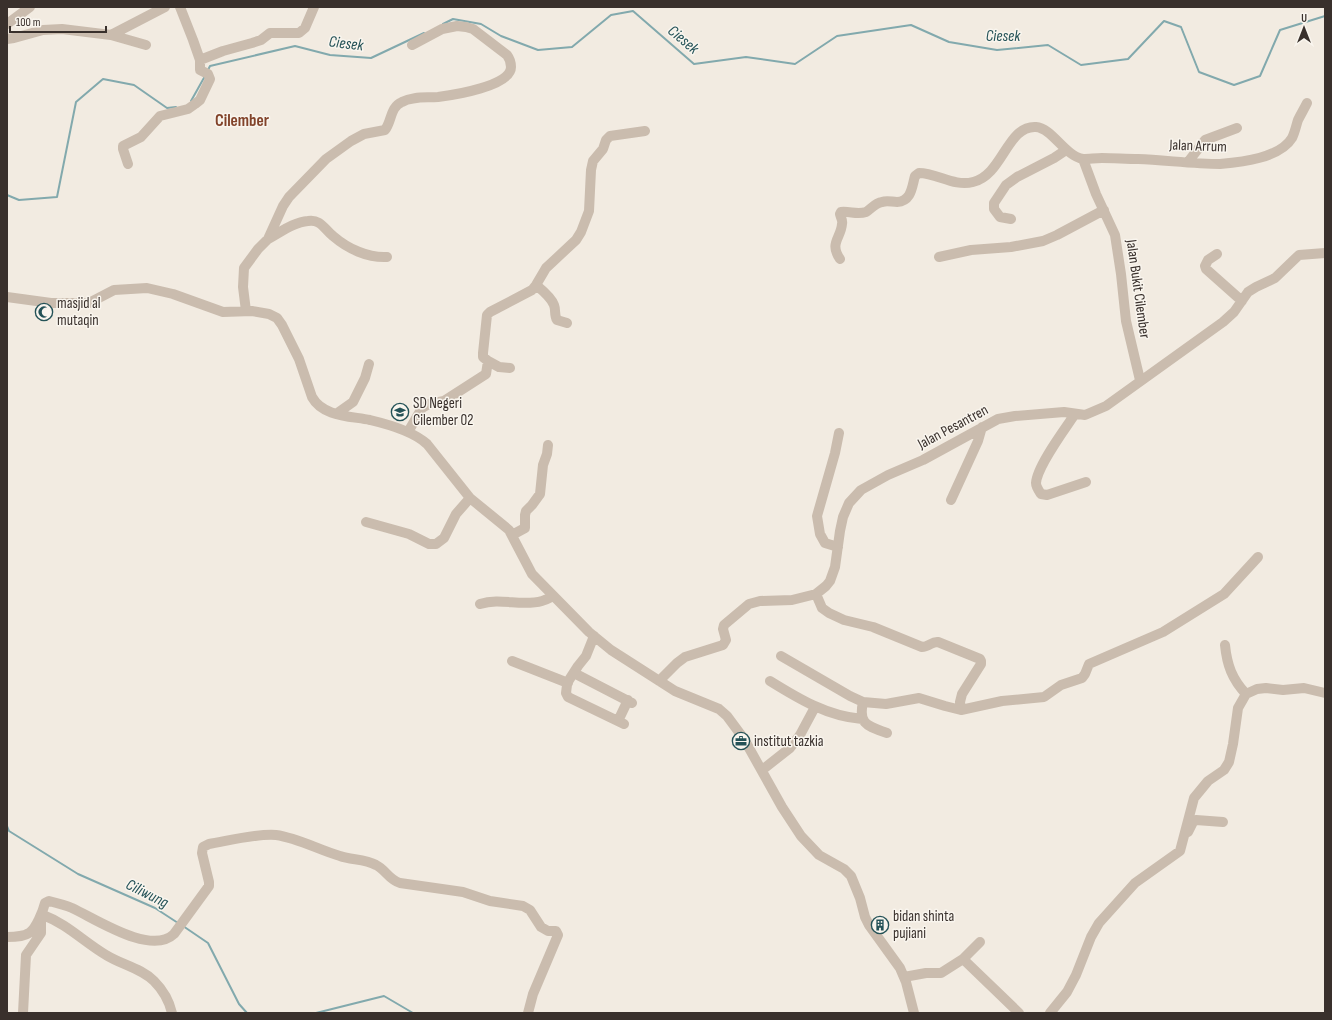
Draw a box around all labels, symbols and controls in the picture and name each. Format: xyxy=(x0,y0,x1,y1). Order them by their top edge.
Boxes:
scale bar xyxy=(10,8,106,34)
north arrow xyxy=(1284,8,1324,48)
text: U xyxy=(1301,12,1307,25)
text: 100 m xyxy=(16,15,41,30)
water label: Ciesek xyxy=(664,22,703,59)
water label: Ciesek xyxy=(986,27,1021,46)
water label: Ciesek xyxy=(328,32,365,56)
district label: Cilember xyxy=(215,111,269,131)
street label: Jalan Arrum xyxy=(1168,135,1227,156)
street label: Jalan Bukit Cilember xyxy=(1122,237,1154,340)
place label: masjid al mutaqin xyxy=(57,294,100,330)
mosque icon: masjid al mutaqin xyxy=(34,302,54,322)
place label: SD Negeri Cilember 02 xyxy=(413,394,473,430)
street label: Jalan Pesantren xyxy=(914,400,992,454)
school or university icon: SD Negeri Cilember 02 xyxy=(390,402,410,422)
office icon: institut tazkia xyxy=(731,731,751,751)
place label: institut tazkia xyxy=(754,732,824,751)
water label: Ciliwung xyxy=(123,875,172,913)
place label: bidan shinta pujiani xyxy=(893,907,954,943)
building icon: bidan shinta pujiani xyxy=(870,915,890,935)

